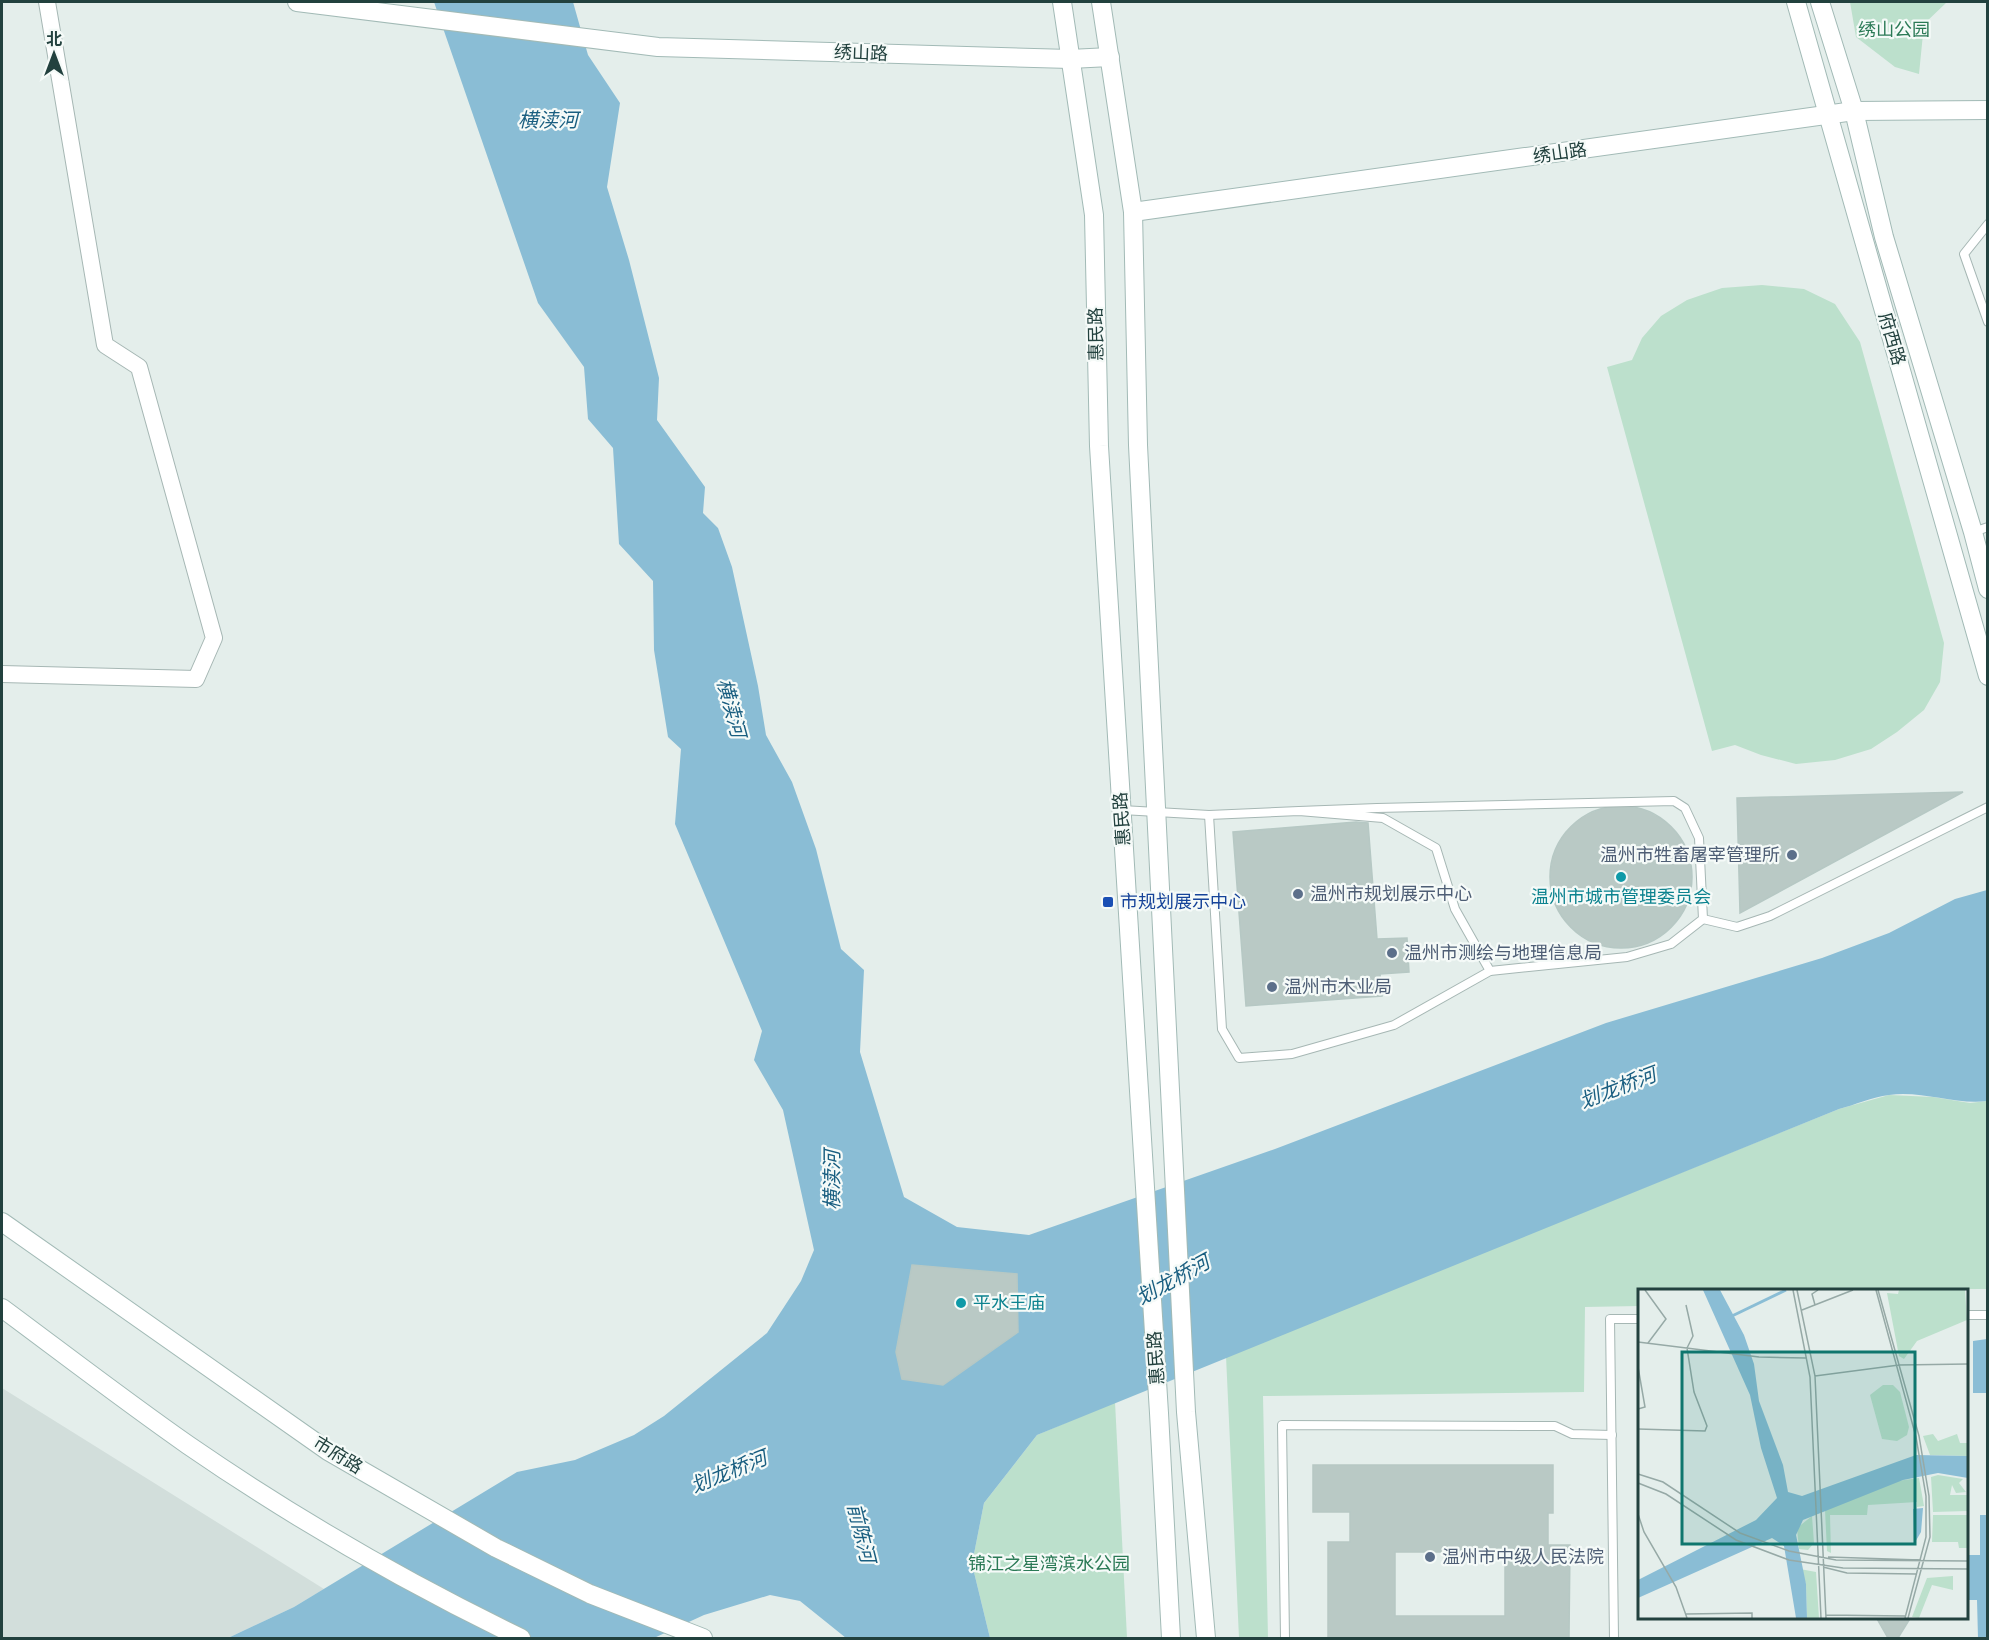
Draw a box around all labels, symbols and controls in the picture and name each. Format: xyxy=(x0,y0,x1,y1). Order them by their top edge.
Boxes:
park label: 绣山公园 xyxy=(1858,18,1930,42)
north arrow xyxy=(24,24,84,84)
text: 北 xyxy=(46,29,62,51)
street label: 绣山路 xyxy=(834,40,888,66)
water label: 横渎河 xyxy=(518,107,582,134)
street label: 绣山路 xyxy=(1532,137,1588,169)
street label: 惠民路 xyxy=(1084,307,1108,361)
street label: 府西路 xyxy=(1873,310,1911,368)
water label: 横渎河 xyxy=(710,676,753,744)
street label: 惠民路 xyxy=(1108,791,1136,847)
place label: 温州市牲畜屠宰管理所 xyxy=(1600,843,1780,867)
marker: 温州市牲畜屠宰管理所 xyxy=(1785,848,1799,862)
marker: 温州市城市管理委员会 xyxy=(1614,870,1628,884)
place label: 温州市规划展示中心 xyxy=(1310,882,1472,906)
place label: 温州市城市管理委员会 xyxy=(1531,885,1711,909)
marker: 温州市规划展示中心 xyxy=(1291,887,1305,901)
place label: 市规划展示中心 xyxy=(1120,890,1246,914)
marker: 市规划展示中心 xyxy=(1101,895,1115,909)
place label: 温州市测绘与地理信息局 xyxy=(1404,941,1602,965)
marker: 温州市测绘与地理信息局 xyxy=(1385,946,1399,960)
place label: 温州市木业局 xyxy=(1284,975,1392,999)
marker: 温州市木业局 xyxy=(1265,980,1279,994)
water label: 划龙桥河 xyxy=(1576,1060,1664,1115)
water label: 横渎河 xyxy=(819,1146,846,1210)
water label: 划龙桥河 xyxy=(1131,1247,1218,1311)
inset map xyxy=(1638,1289,1968,1619)
place label: 平水王庙 xyxy=(973,1291,1045,1315)
marker: 平水王庙 xyxy=(954,1296,968,1310)
street label: 惠民路 xyxy=(1142,1330,1170,1386)
street label: 市府路 xyxy=(309,1431,367,1479)
water label: 划龙桥河 xyxy=(687,1443,775,1500)
water label: 前陈河 xyxy=(841,1501,882,1569)
place label: 温州市中级人民法院 xyxy=(1442,1545,1604,1569)
marker: 温州市中级人民法院 xyxy=(1423,1550,1437,1564)
park label: 锦江之星湾滨水公园 xyxy=(968,1552,1130,1576)

